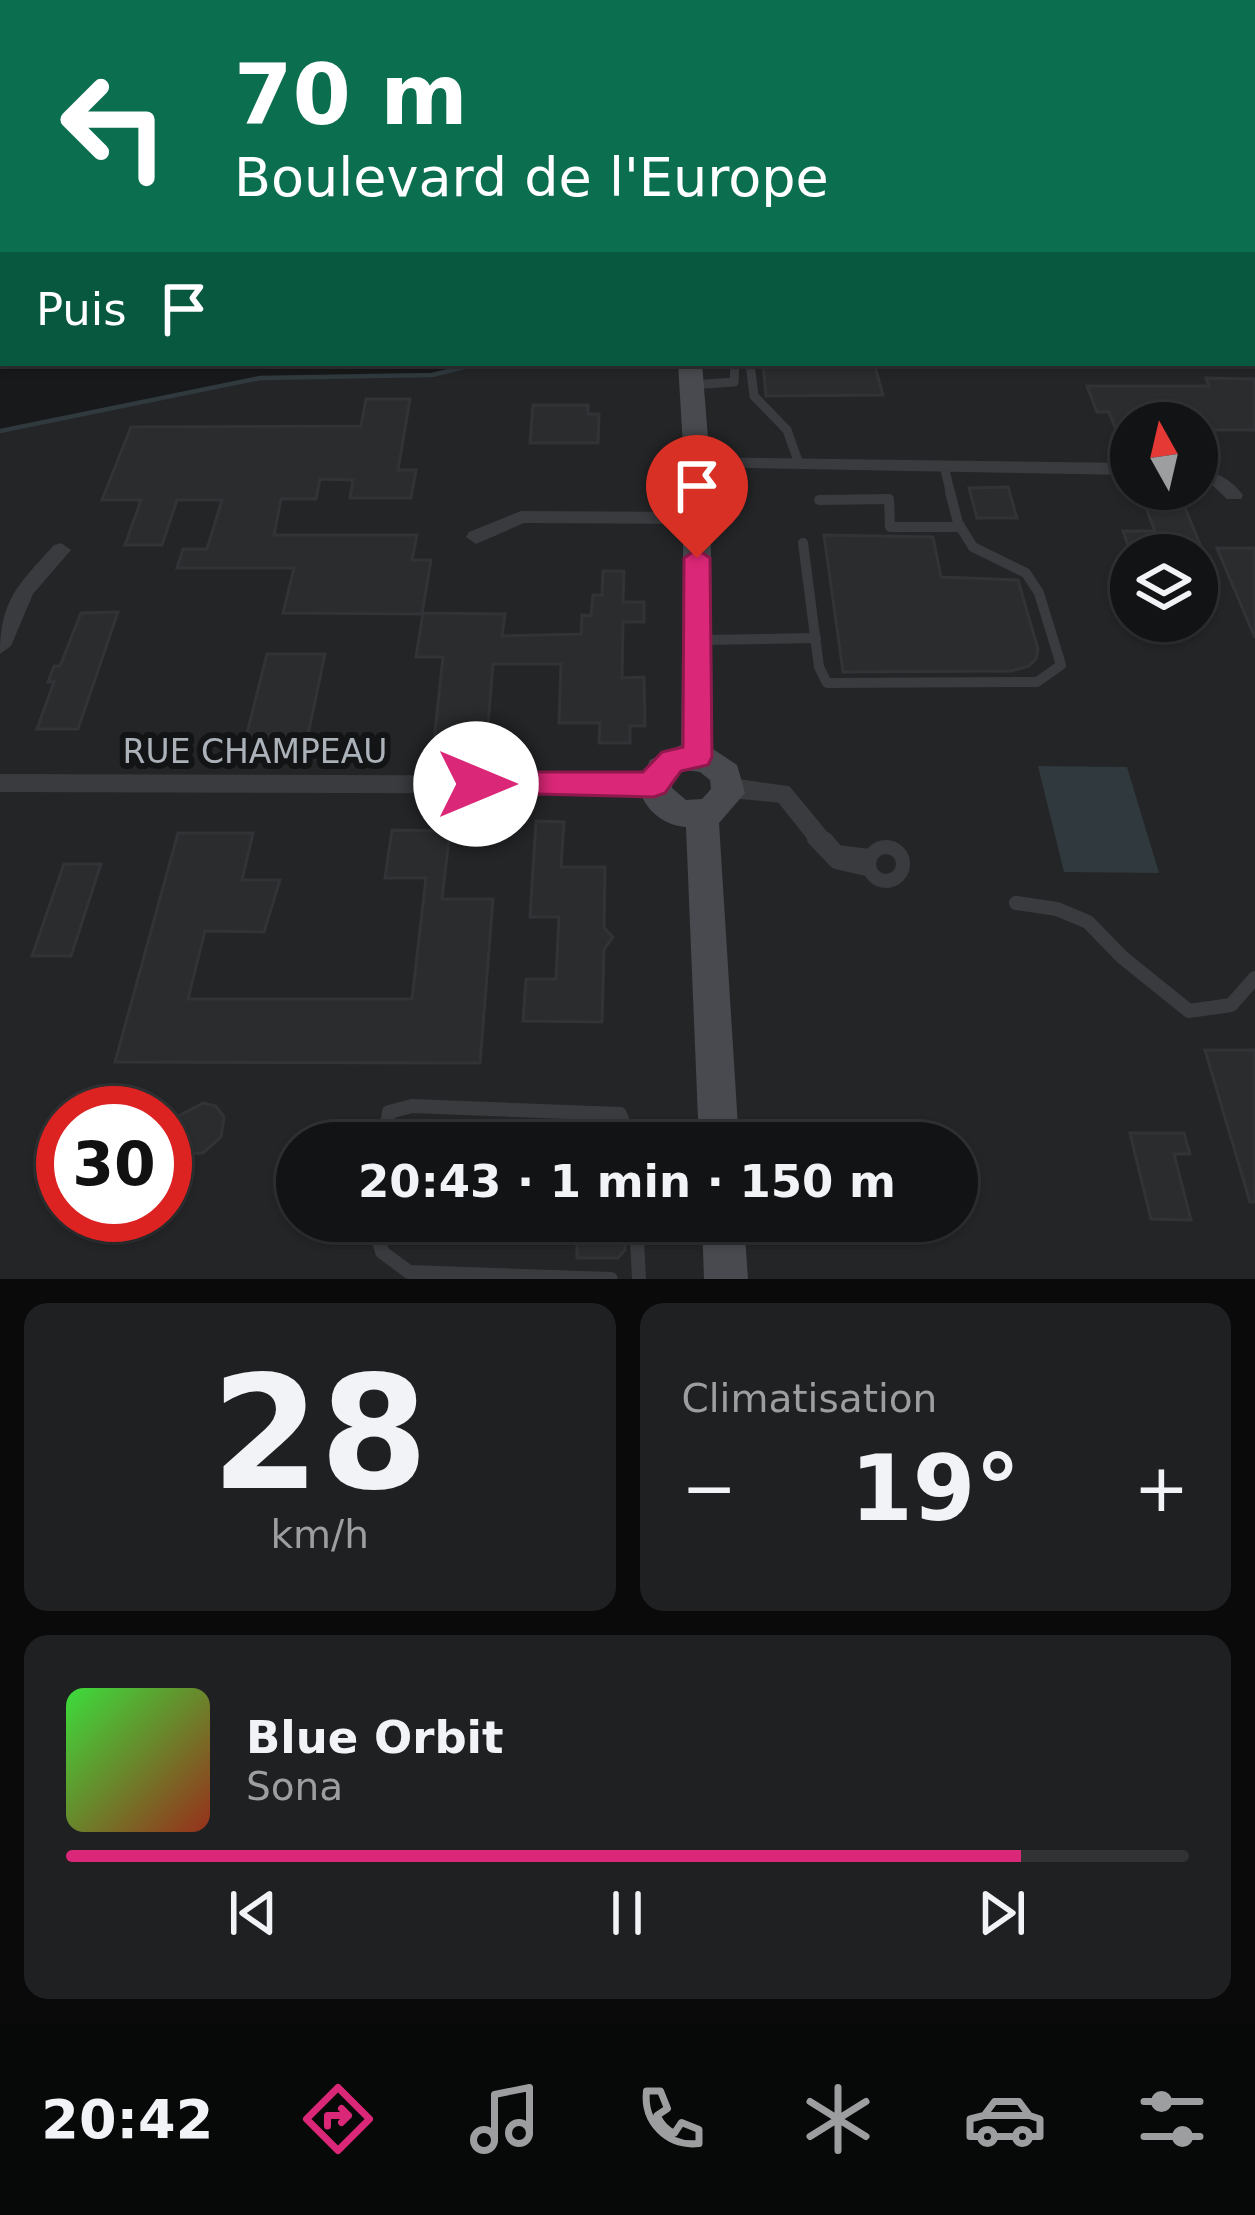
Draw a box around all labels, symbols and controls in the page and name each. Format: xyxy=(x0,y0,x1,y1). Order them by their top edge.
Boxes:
text: 70 m xyxy=(234,46,468,144)
icon: left xyxy=(36,48,192,204)
text: Boulevard de l'Europe xyxy=(234,146,829,209)
icon: arrive xyxy=(151,276,217,342)
text: Puis xyxy=(36,283,127,336)
north arrow xyxy=(1110,402,1218,510)
map controls xyxy=(1110,402,1218,642)
pin xyxy=(646,435,748,558)
icon: arrive xyxy=(664,453,730,519)
button: layers xyxy=(1110,534,1218,642)
position arrow xyxy=(413,721,539,847)
street label: RUE CHAMPEAU xyxy=(123,732,387,771)
speed limit sign: 30 xyxy=(36,1086,192,1242)
text: 20:43 · 1 min · 150 m xyxy=(358,1155,896,1208)
text: 28 xyxy=(211,1343,428,1525)
text: Climatisation xyxy=(682,1376,937,1421)
text: 19° xyxy=(850,1436,1020,1541)
text: − xyxy=(682,1450,737,1527)
text: + xyxy=(1134,1450,1189,1527)
text: km/h xyxy=(271,1512,369,1557)
text: Blue Orbit xyxy=(246,1711,504,1764)
text: Sona xyxy=(246,1764,343,1809)
icon: previous xyxy=(220,1880,286,1946)
icon: pause xyxy=(594,1880,660,1946)
icon: next xyxy=(969,1880,1035,1946)
icon: directions xyxy=(296,2077,380,2161)
icon: music xyxy=(463,2077,547,2161)
icon: phone xyxy=(629,2077,713,2161)
icon: climate xyxy=(796,2077,880,2161)
icon: car xyxy=(963,2077,1047,2161)
icon: filters xyxy=(1130,2077,1214,2161)
text: 20:42 xyxy=(41,2088,213,2151)

